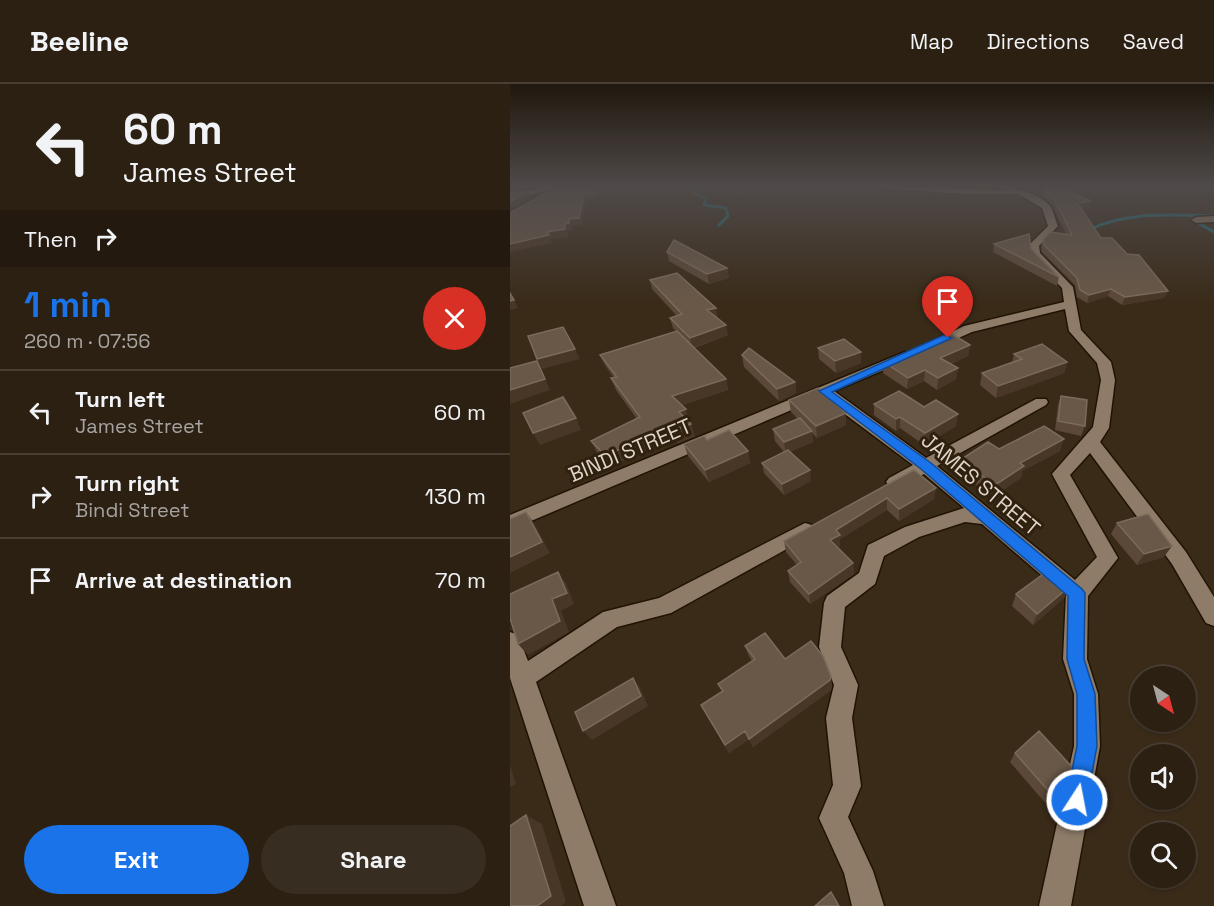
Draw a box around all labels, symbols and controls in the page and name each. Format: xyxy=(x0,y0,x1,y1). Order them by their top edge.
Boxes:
text: Beeline xyxy=(30,23,129,59)
text: Map xyxy=(910,28,954,55)
text: Directions xyxy=(987,28,1090,55)
text: Saved xyxy=(1123,28,1184,55)
text: 60 m xyxy=(123,103,223,156)
icon: left xyxy=(24,108,102,186)
text: James Street xyxy=(123,155,297,190)
icon: right xyxy=(89,222,122,255)
text: Then xyxy=(24,225,77,253)
pin xyxy=(922,276,973,338)
text: 1 min xyxy=(24,282,112,328)
icon: arrive xyxy=(931,285,964,318)
button: close xyxy=(423,287,486,350)
text: 260 m · 07:56 xyxy=(24,328,151,354)
text: Turn left xyxy=(75,385,165,413)
icon: left xyxy=(24,396,57,429)
text: 60 m xyxy=(434,398,486,426)
street label: BINDI STREET xyxy=(564,412,696,488)
text: James Street xyxy=(75,413,204,439)
street label: JAMES STREET xyxy=(916,426,1046,542)
text: Turn right xyxy=(75,469,180,497)
icon: right xyxy=(24,480,57,513)
text: 130 m xyxy=(425,482,486,510)
text: Bindi Street xyxy=(75,497,189,523)
icon: arrive xyxy=(24,564,57,597)
text: Arrive at destination xyxy=(75,566,292,594)
text: 70 m xyxy=(435,566,486,594)
north arrow xyxy=(1130,666,1196,732)
map controls xyxy=(1130,666,1196,888)
button: sound xyxy=(1130,744,1196,810)
position arrow xyxy=(1045,768,1109,832)
button: search xyxy=(1130,822,1196,888)
button: Exit xyxy=(24,825,249,894)
button: Share xyxy=(261,825,486,894)

